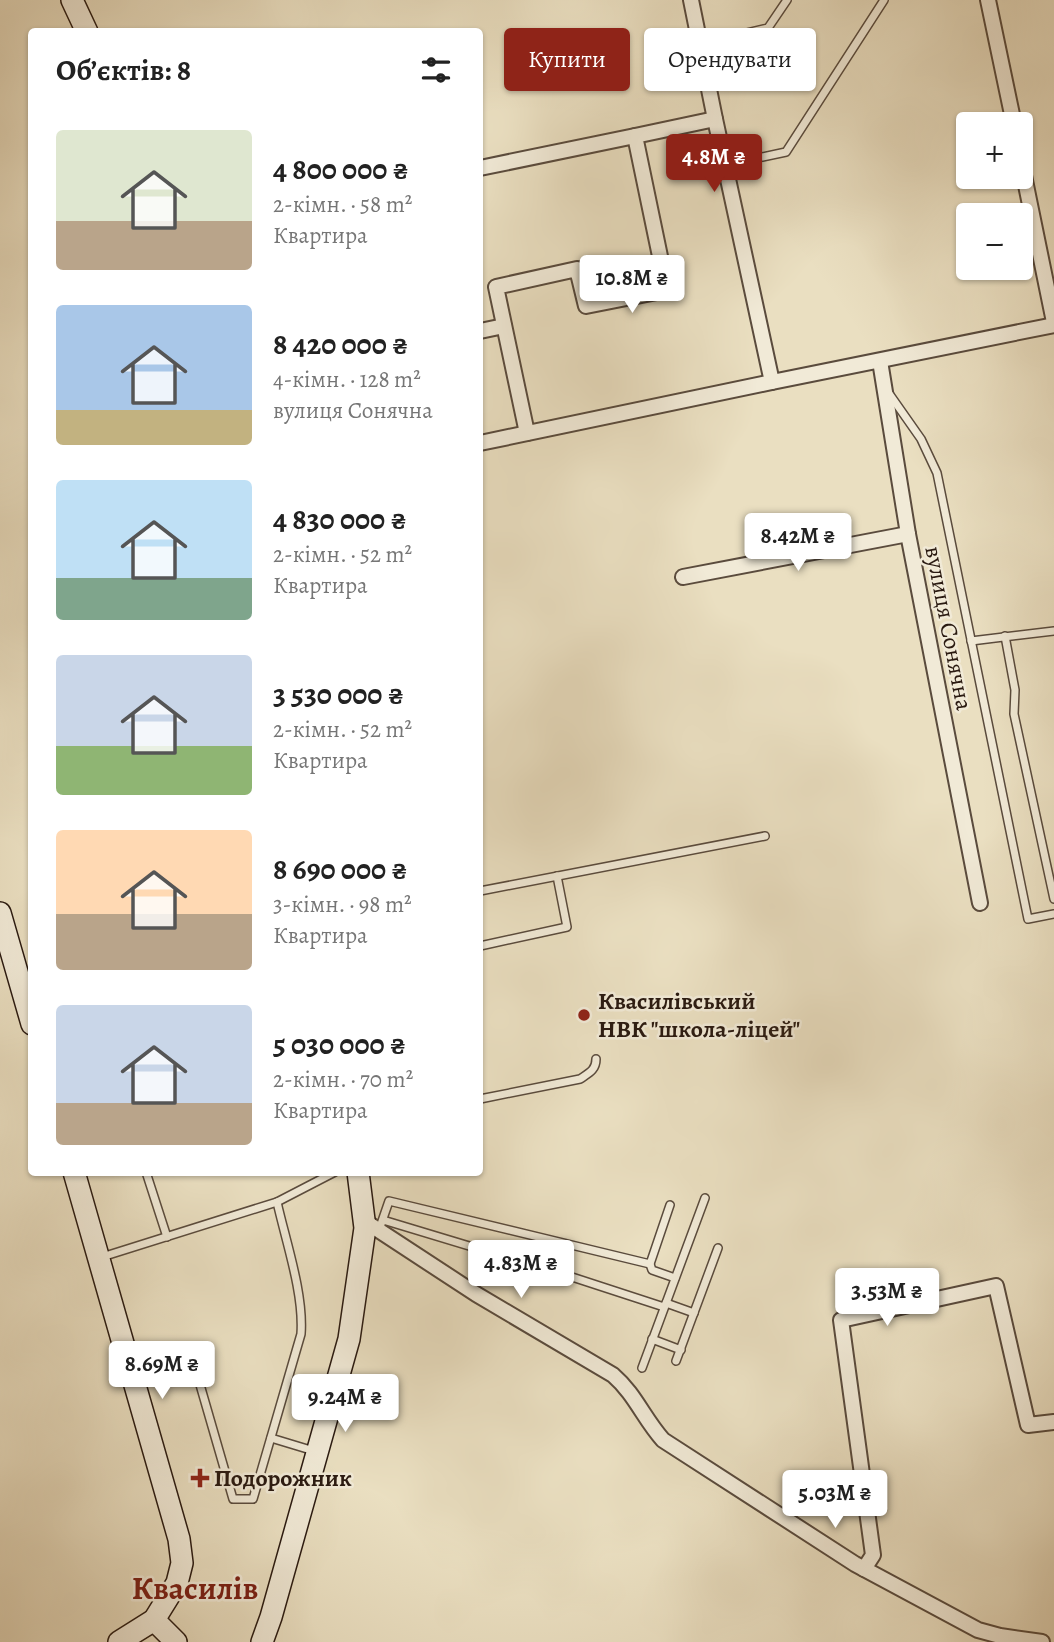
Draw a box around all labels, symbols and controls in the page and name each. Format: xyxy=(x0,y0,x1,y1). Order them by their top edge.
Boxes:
chip: Купити xyxy=(504,28,630,91)
chip: Орендувати xyxy=(644,28,816,91)
text: Об’єктів: 8 xyxy=(56,50,191,90)
icon: filters xyxy=(417,51,455,89)
map controls xyxy=(956,112,1033,280)
button: + xyxy=(956,112,1033,189)
pin: 4.8M ₴ xyxy=(657,134,771,194)
text: 4.8M ₴ xyxy=(682,141,746,172)
text: 4 800 000 ₴ xyxy=(273,149,409,189)
icon: home xyxy=(112,158,196,242)
text: 2-кімн. · 58 m² xyxy=(273,189,412,220)
button: − xyxy=(956,203,1033,280)
text: Квартира xyxy=(273,220,368,251)
pin: 10.8M ₴ xyxy=(567,256,697,315)
text: 10.8M ₴ xyxy=(596,262,668,293)
text: 8 420 000 ₴ xyxy=(273,324,408,364)
icon: home xyxy=(112,333,196,417)
text: 4-кімн. · 128 m² xyxy=(273,364,421,395)
text: вулиця Сонячна xyxy=(273,395,433,426)
text: 4 830 000 ₴ xyxy=(273,499,407,539)
icon: home xyxy=(112,508,196,592)
pin: 8.42M ₴ xyxy=(733,514,863,573)
text: 8.42M ₴ xyxy=(760,520,836,551)
text: 2-кімн. · 52 m² xyxy=(273,539,412,570)
street label: вулиця Сонячна xyxy=(917,543,981,713)
text: Квартира xyxy=(273,570,368,601)
text: 3 530 000 ₴ xyxy=(273,674,404,714)
icon: home xyxy=(112,683,196,767)
text: 2-кімн. · 52 m² xyxy=(273,714,412,745)
text: Квартира xyxy=(273,745,368,776)
text: 8 690 000 ₴ xyxy=(273,849,407,889)
icon: home xyxy=(112,858,196,942)
text: 3-кімн. · 98 m² xyxy=(273,889,412,920)
text: Квартира xyxy=(273,920,368,951)
place label: Квасилівський НВК "школа-ліцей" xyxy=(598,985,800,1045)
marker: Квасилівський НВК "школа-ліцей" xyxy=(576,1007,592,1023)
text: 5 030 000 ₴ xyxy=(273,1024,406,1064)
icon: home xyxy=(112,1033,196,1117)
text: 2-кімн. · 70 m² xyxy=(273,1064,413,1095)
text: Квартира xyxy=(273,1095,368,1126)
pin: 4.83M ₴ xyxy=(456,1240,586,1300)
text: 4.83M ₴ xyxy=(484,1247,558,1278)
pin: 3.53M ₴ xyxy=(822,1268,952,1328)
text: 3.53M ₴ xyxy=(851,1275,923,1306)
pin: 8.69M ₴ xyxy=(97,1342,227,1401)
text: 8.69M ₴ xyxy=(125,1348,199,1379)
pin: 9.24M ₴ xyxy=(280,1374,410,1434)
text: 9.24M ₴ xyxy=(308,1381,382,1412)
place label: Подорожник xyxy=(214,1462,352,1494)
marker: Подорожник xyxy=(192,1470,208,1486)
pin: 5.03M ₴ xyxy=(770,1470,900,1530)
text: 5.03M ₴ xyxy=(798,1477,872,1508)
district label: Квасилів xyxy=(132,1566,258,1610)

